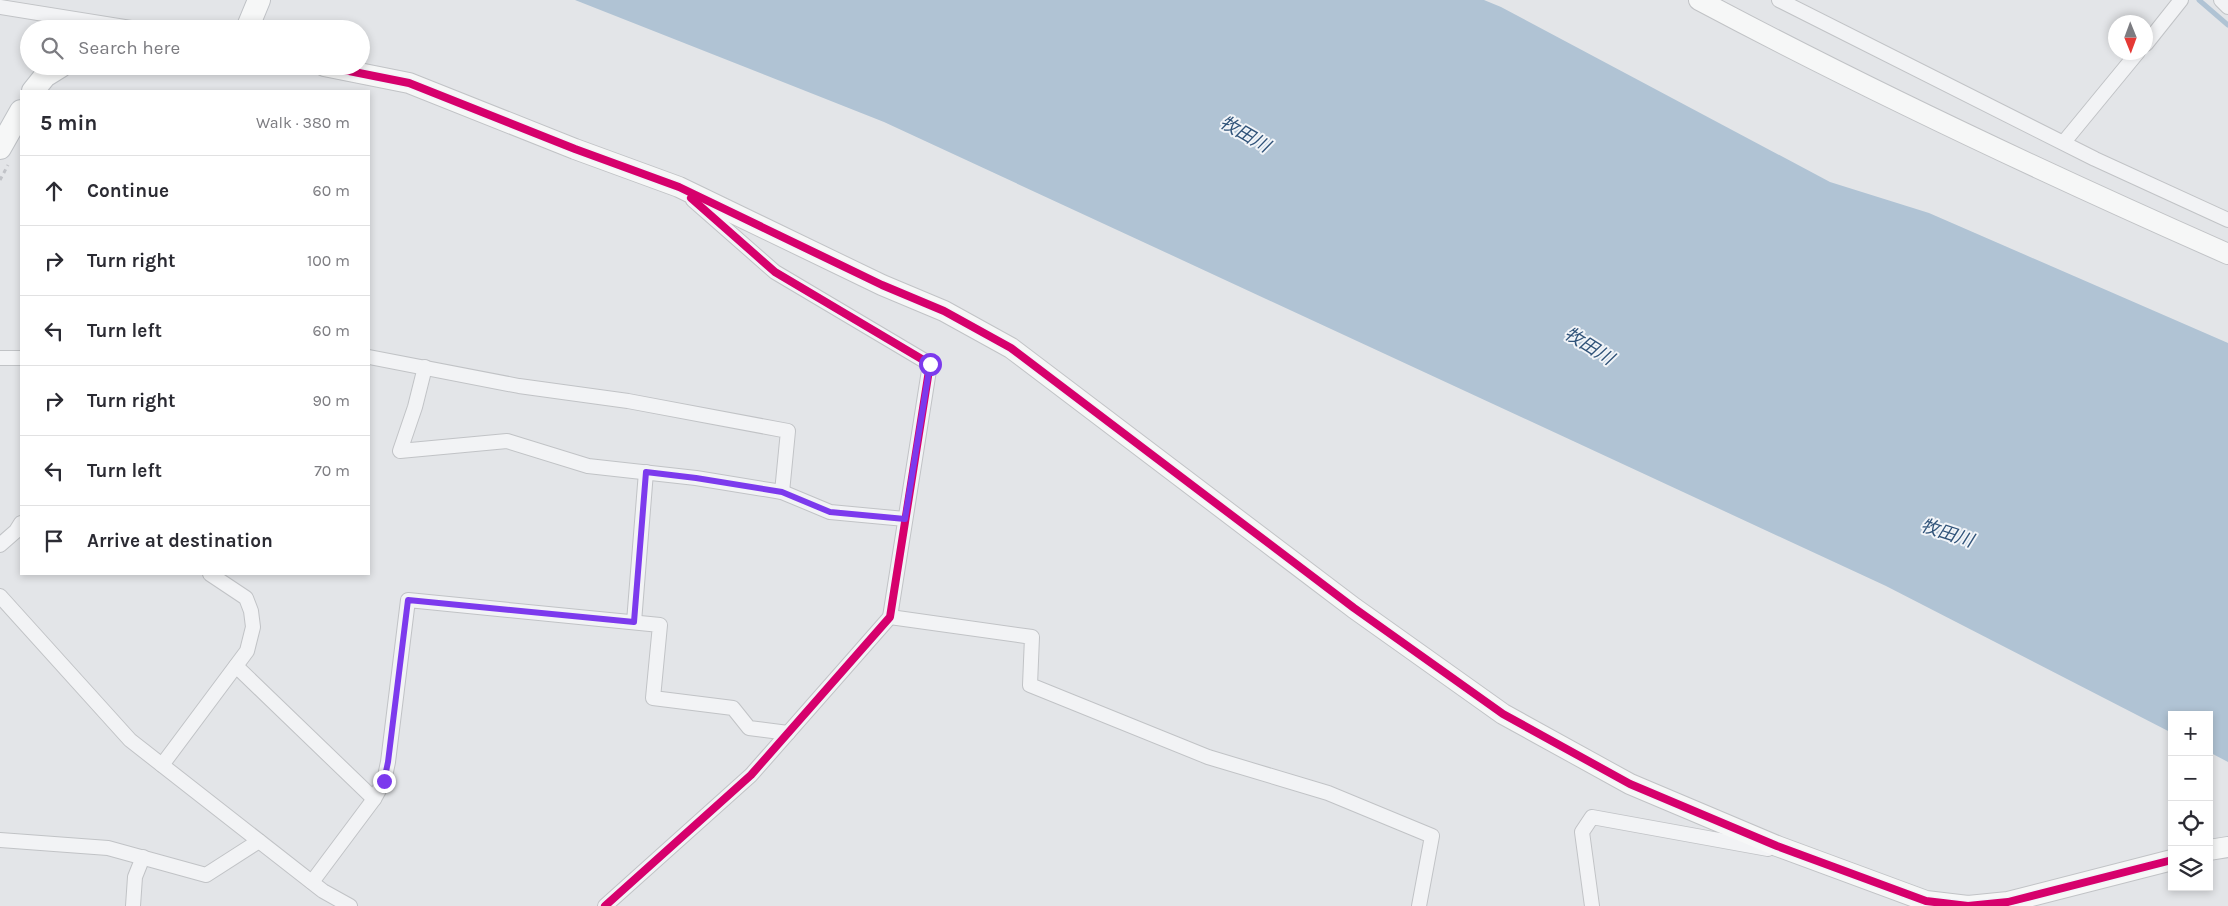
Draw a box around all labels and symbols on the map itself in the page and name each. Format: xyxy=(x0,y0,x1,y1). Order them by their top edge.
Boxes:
north arrow xyxy=(2108,15,2153,60)
water label: 牧田川 xyxy=(1216,111,1276,158)
water label: 牧田川 xyxy=(1560,322,1619,371)
route start xyxy=(919,353,942,376)
water label: 牧田川 xyxy=(1918,514,1978,552)
route end xyxy=(373,770,396,793)

